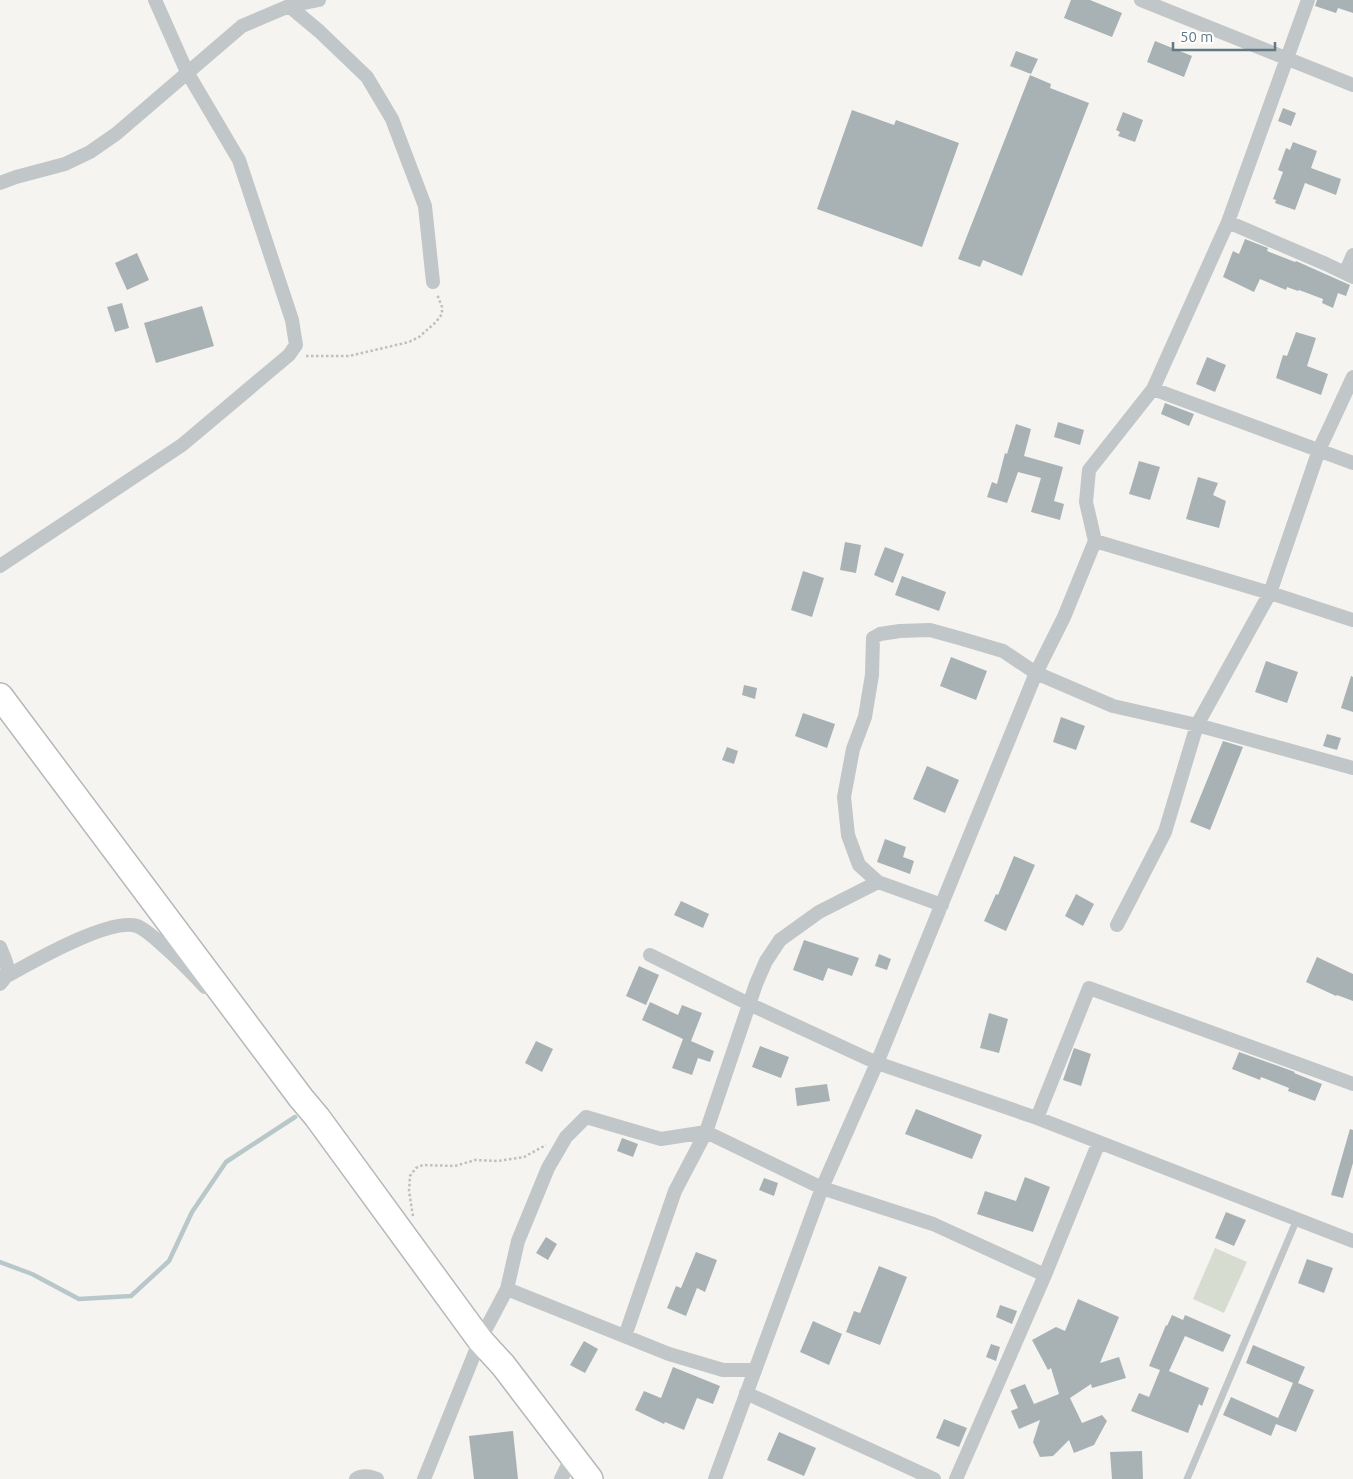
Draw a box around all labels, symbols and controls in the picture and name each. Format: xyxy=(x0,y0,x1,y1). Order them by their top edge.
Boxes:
scale bar xyxy=(1173,20,1276,52)
text: 50 m xyxy=(1180,28,1213,45)

